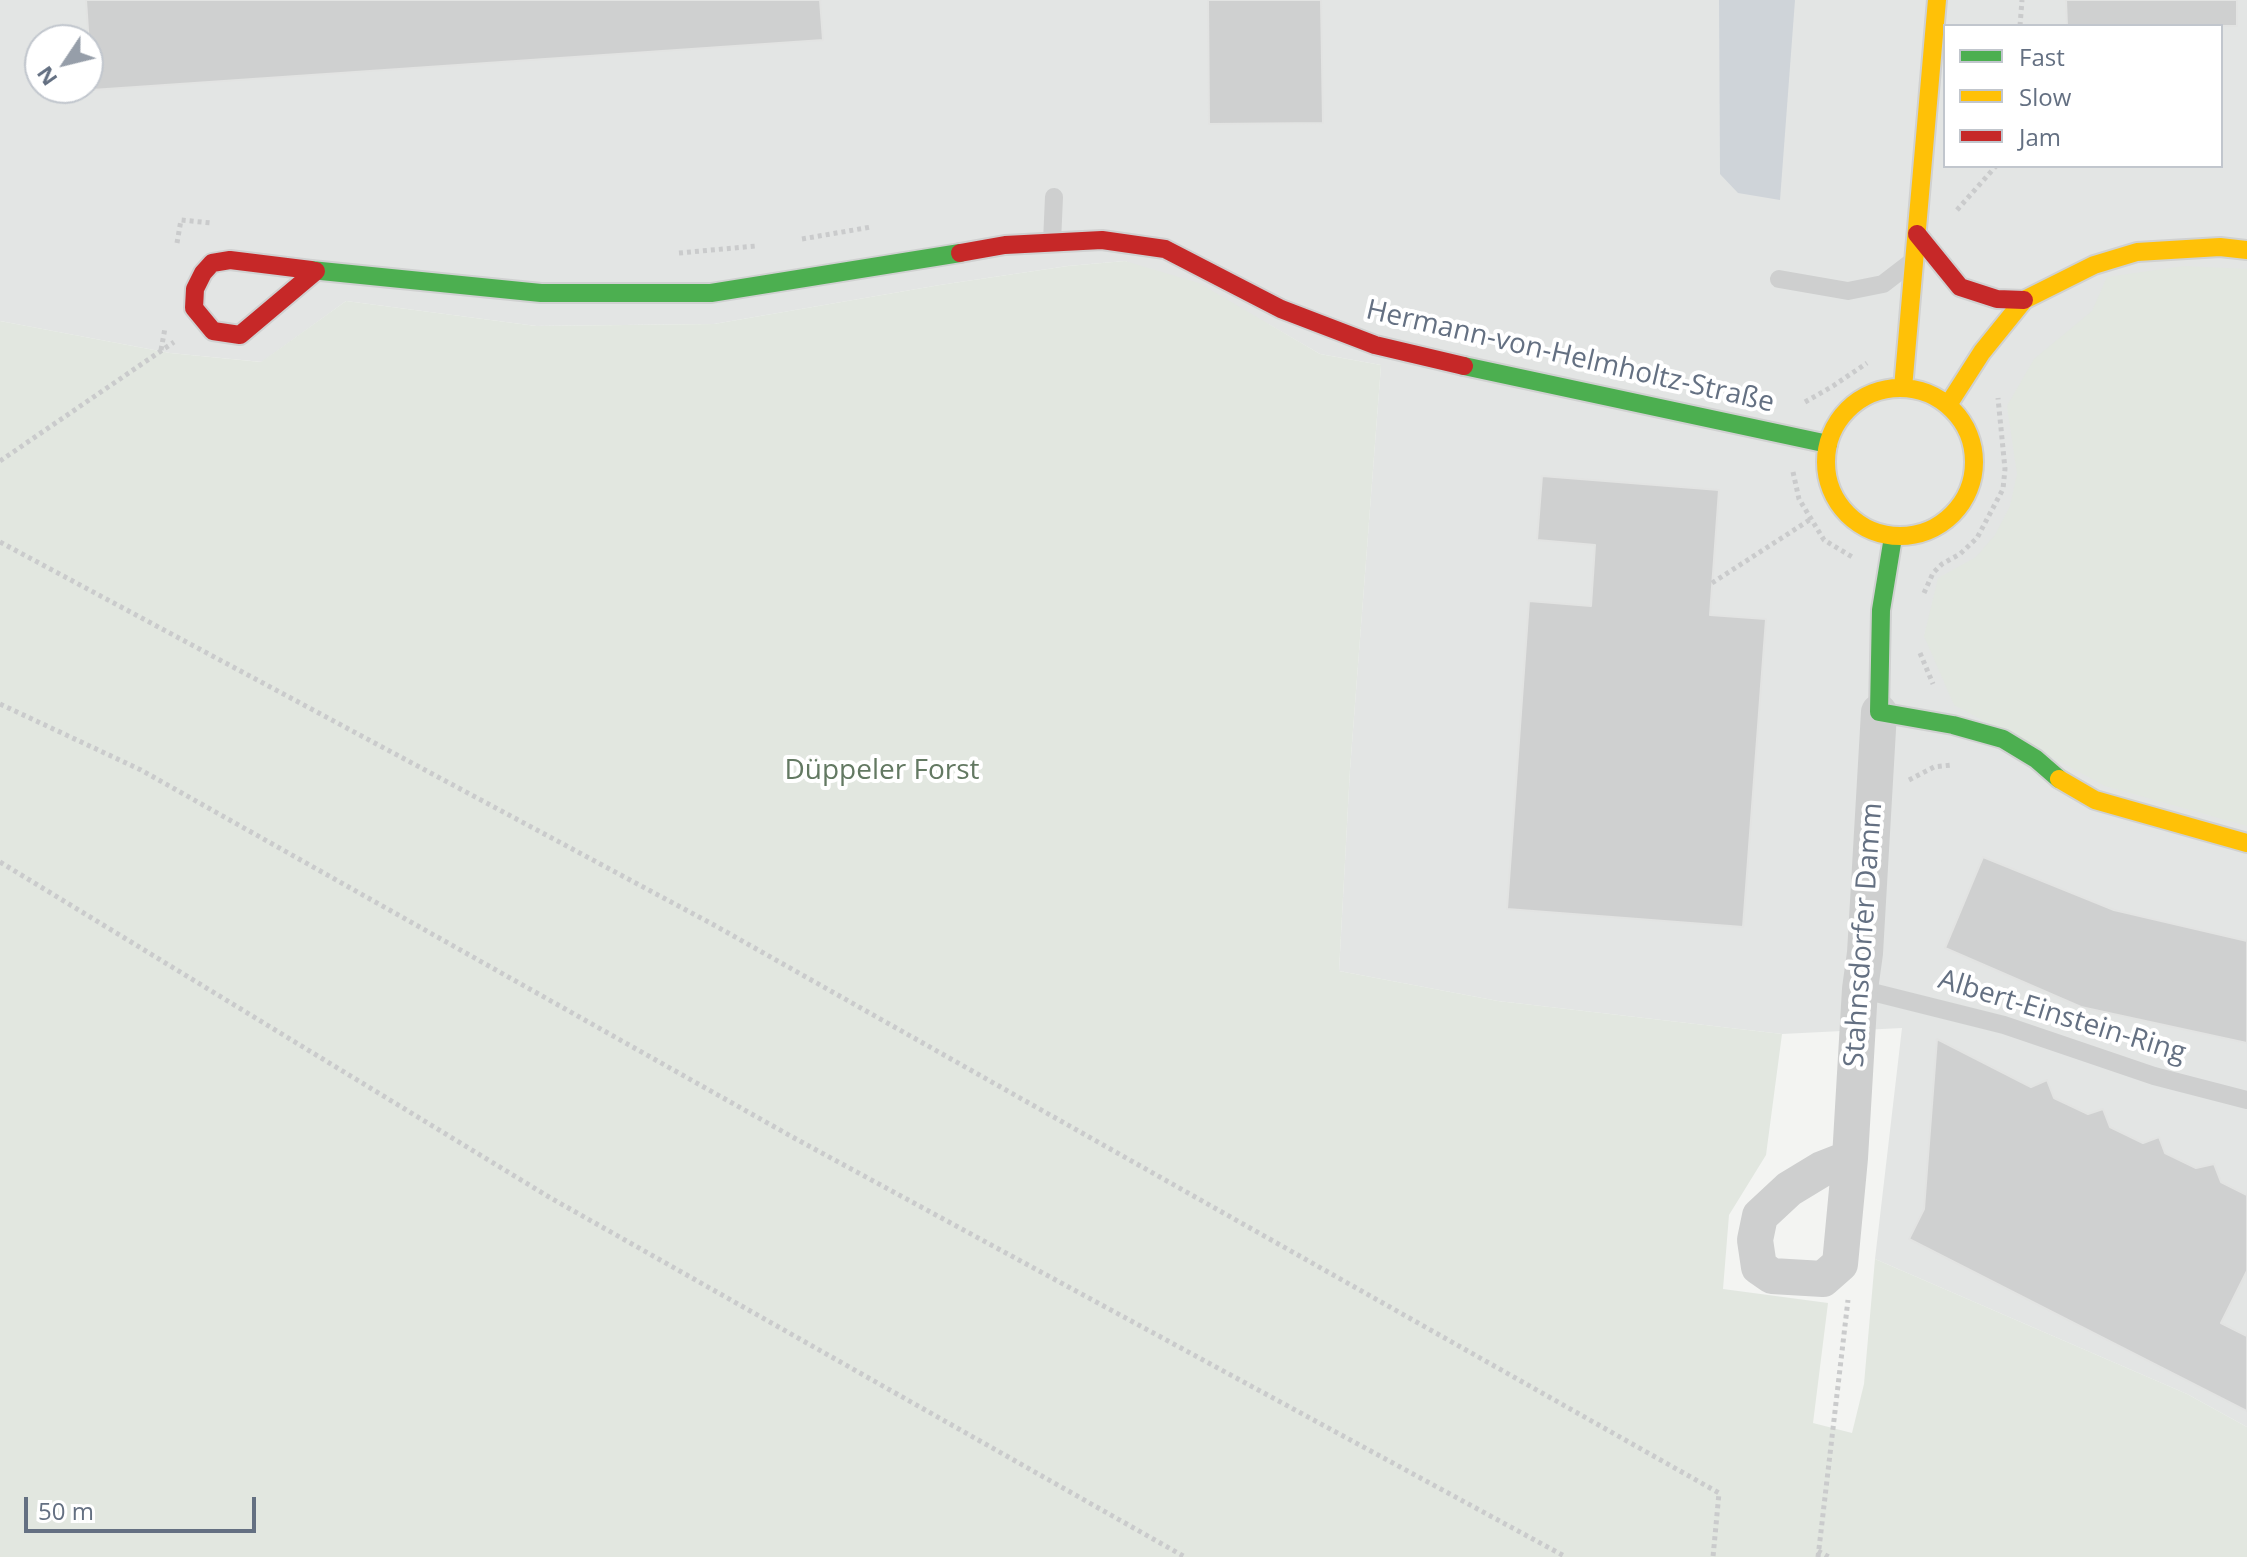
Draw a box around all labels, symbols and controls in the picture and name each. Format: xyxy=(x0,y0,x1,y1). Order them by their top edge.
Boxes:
north arrow xyxy=(24,24,104,104)
legend xyxy=(1943,24,2223,168)
text: Fast xyxy=(2019,40,2065,73)
text: N xyxy=(29,61,63,93)
text: Slow xyxy=(2019,80,2071,113)
text: Jam xyxy=(2019,120,2061,153)
street label: Hermann-von-Helmholtz-Straße xyxy=(1363,294,1777,420)
park label: Düppeler Forst xyxy=(784,754,980,788)
street label: Stahnsdorfer Damm xyxy=(1838,801,1890,1069)
street label: Albert-Einstein-Ring xyxy=(1934,963,2190,1071)
scale bar xyxy=(28,1481,260,1531)
text: 50 m xyxy=(38,1494,94,1527)

